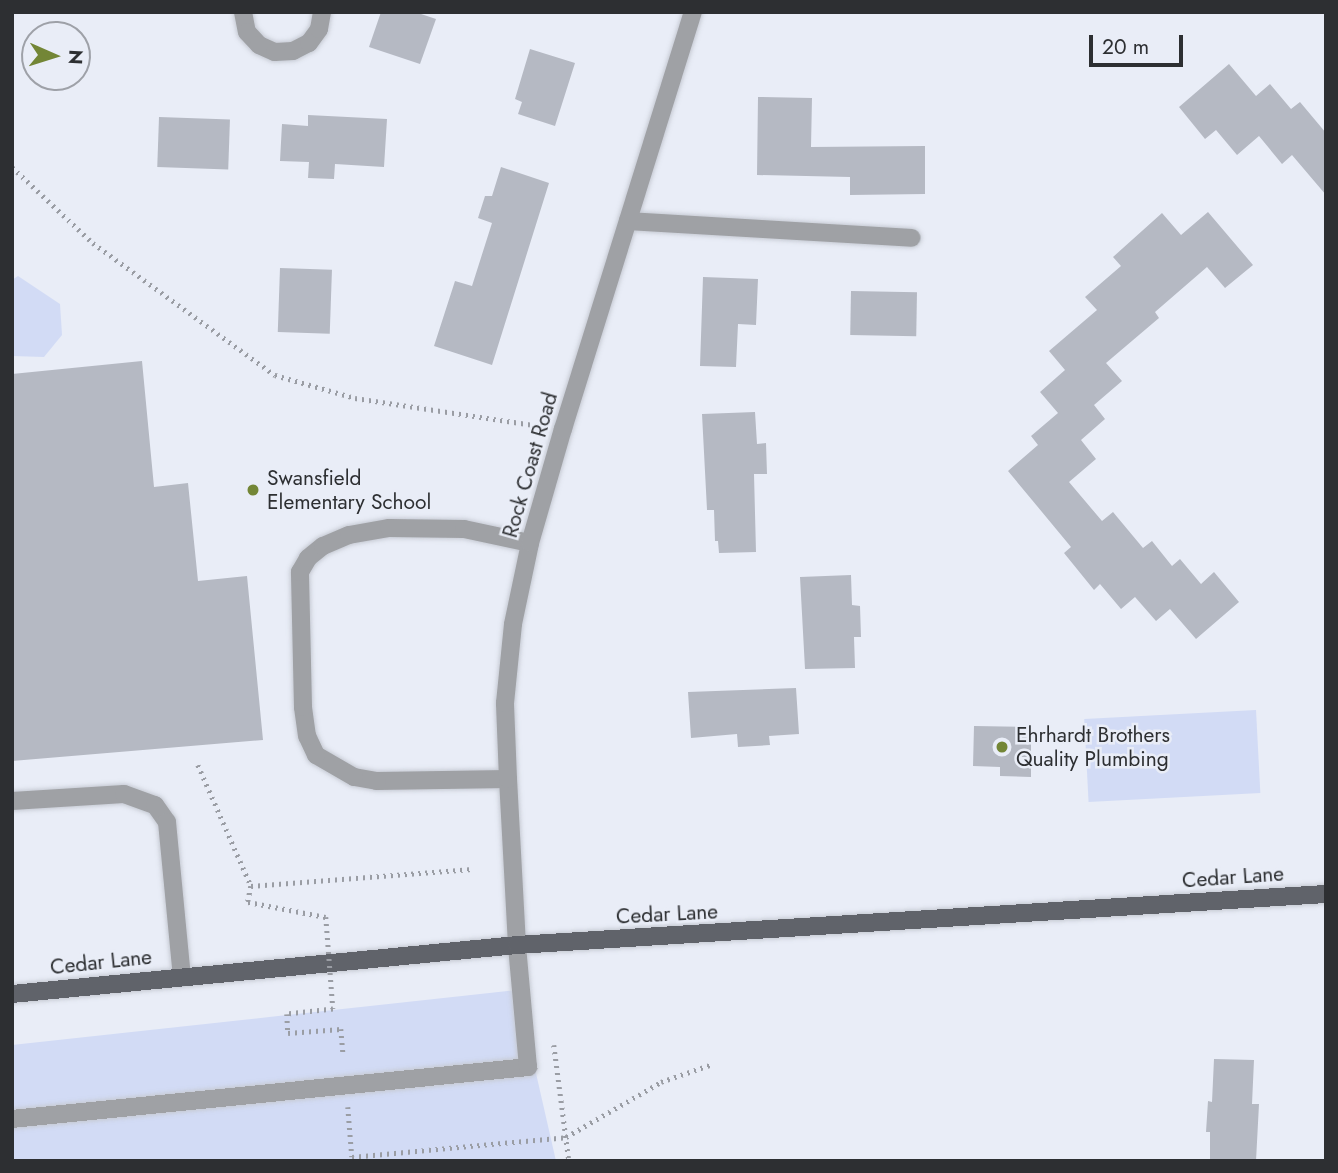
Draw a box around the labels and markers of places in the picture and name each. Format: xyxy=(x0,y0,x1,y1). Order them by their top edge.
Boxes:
place label: Swansfield Elementary School xyxy=(267,465,431,515)
marker: Swansfield Elementary School xyxy=(245,482,261,498)
place label: Ehrhardt Brothers Quality Plumbing xyxy=(1016,722,1170,772)
marker: Ehrhardt Brothers Quality Plumbing xyxy=(994,739,1010,755)

